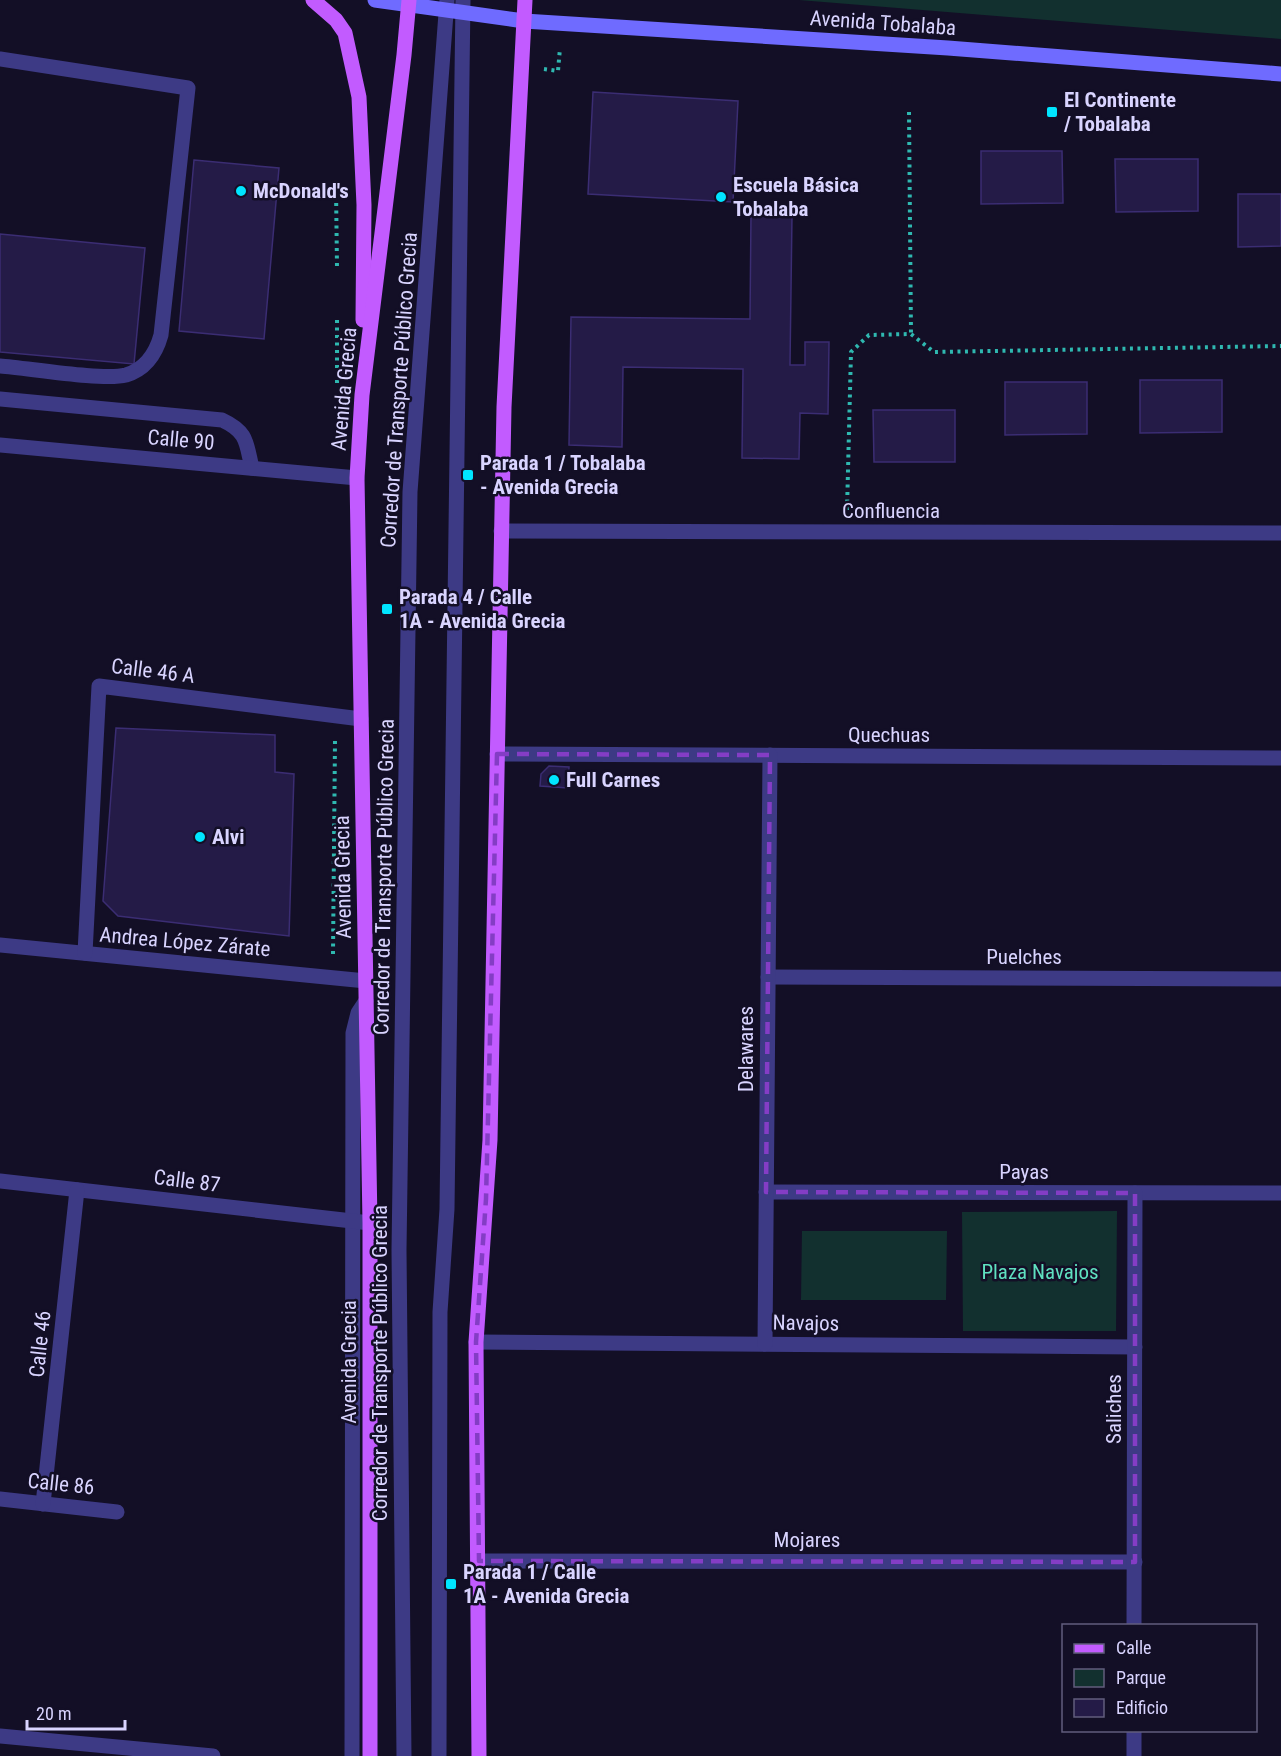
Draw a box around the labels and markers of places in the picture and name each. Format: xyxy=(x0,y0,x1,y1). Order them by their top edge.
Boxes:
place label: El Continente / Tobalaba xyxy=(1063,88,1176,136)
marker: El Continente / Tobalaba xyxy=(1045,105,1059,119)
place label: Escuela Básica Tobalaba xyxy=(733,173,859,221)
place label: McDonald's xyxy=(253,179,349,203)
marker: McDonald's xyxy=(234,184,248,198)
marker: Escuela Básica Tobalaba xyxy=(714,190,728,204)
place label: Parada 1 / Tobalaba - Avenida Grecia xyxy=(480,451,646,499)
marker: Parada 1 / Tobalaba - Avenida Grecia xyxy=(461,468,475,482)
place label: Parada 4 / Calle 1A - Avenida Grecia xyxy=(399,585,566,633)
marker: Parada 4 / Calle 1A - Avenida Grecia xyxy=(380,602,394,616)
place label: Full Carnes xyxy=(566,768,660,792)
marker: Full Carnes xyxy=(547,773,561,787)
place label: Alvi xyxy=(212,825,245,849)
marker: Alvi xyxy=(193,830,207,844)
place label: Parada 1 / Calle 1A - Avenida Grecia xyxy=(463,1560,630,1608)
marker: Parada 1 / Calle 1A - Avenida Grecia xyxy=(444,1577,458,1591)

